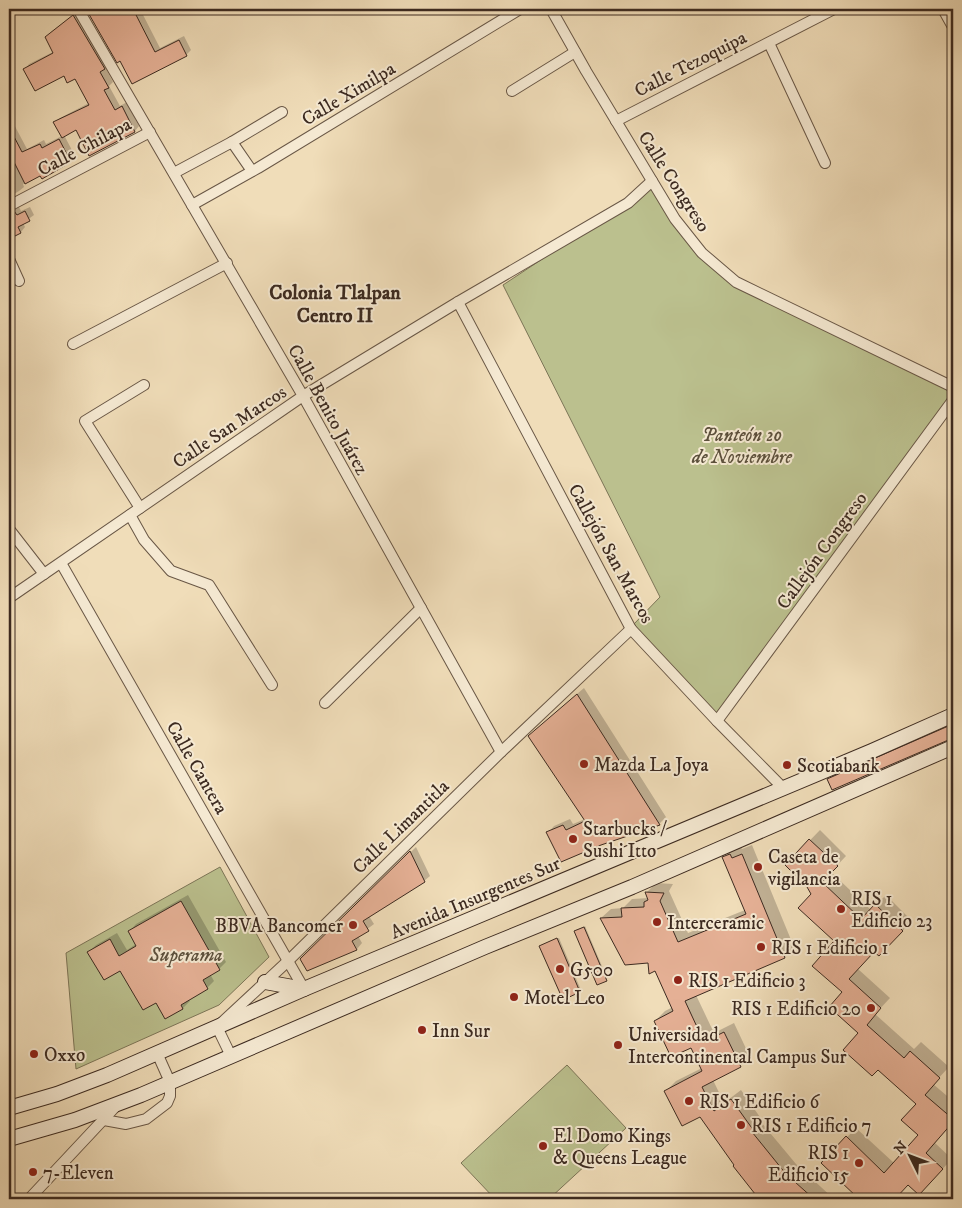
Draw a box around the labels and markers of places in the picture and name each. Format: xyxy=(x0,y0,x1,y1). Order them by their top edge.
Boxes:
place label: Mazda La Joya xyxy=(594,754,709,777)
place label: Scotiabank xyxy=(797,755,880,778)
marker: Mazda La Joya xyxy=(578,758,590,770)
marker: Scotiabank xyxy=(781,759,793,771)
place label: Starbucks / Sushi Itto xyxy=(583,818,667,863)
marker: Starbucks / Sushi Itto xyxy=(567,833,579,845)
place label: Caseta de vigilancia xyxy=(767,846,840,891)
marker: Caseta de vigilancia xyxy=(752,861,764,873)
place label: RIS 1 Edificio 23 xyxy=(851,888,932,933)
marker: RIS 1 Edificio 23 xyxy=(835,903,847,915)
place label: Interceramic xyxy=(667,912,764,935)
place label: BBVA Bancomer xyxy=(215,915,343,938)
marker: Interceramic xyxy=(651,916,663,928)
marker: BBVA Bancomer xyxy=(347,919,359,931)
place label: RIS 1 Edificio 1 xyxy=(771,937,888,960)
marker: RIS 1 Edificio 1 xyxy=(755,941,767,953)
place label: G500 xyxy=(570,959,613,982)
marker: G500 xyxy=(554,963,566,975)
place label: RIS 1 Edificio 3 xyxy=(688,970,806,993)
marker: RIS 1 Edificio 3 xyxy=(672,974,684,986)
place label: Motel Leo xyxy=(524,987,605,1010)
marker: Motel Leo xyxy=(508,991,520,1003)
place label: RIS 1 Edificio 20 xyxy=(731,998,861,1021)
marker: RIS 1 Edificio 20 xyxy=(865,1002,877,1014)
place label: Inn Sur xyxy=(432,1020,490,1043)
marker: Inn Sur xyxy=(416,1024,428,1036)
place label: Universidad Intercontinental Campus Sur xyxy=(628,1024,847,1069)
marker: Universidad Intercontinental Campus Sur xyxy=(612,1039,624,1051)
place label: Oxxo xyxy=(44,1044,85,1067)
marker: Oxxo xyxy=(28,1048,40,1060)
place label: RIS 1 Edificio 6 xyxy=(699,1091,820,1114)
marker: RIS 1 Edificio 6 xyxy=(683,1095,695,1107)
place label: RIS 1 Edificio 7 xyxy=(751,1115,872,1138)
marker: RIS 1 Edificio 7 xyxy=(735,1119,747,1131)
place label: El Domo Kings & Queens League xyxy=(553,1125,687,1170)
marker: El Domo Kings & Queens League xyxy=(537,1140,549,1152)
place label: RIS 1 Edificio 15 xyxy=(768,1142,850,1187)
marker: RIS 1 Edificio 15 xyxy=(853,1157,865,1169)
place label: 7-Eleven xyxy=(43,1162,114,1185)
marker: 7-Eleven xyxy=(27,1166,39,1178)

